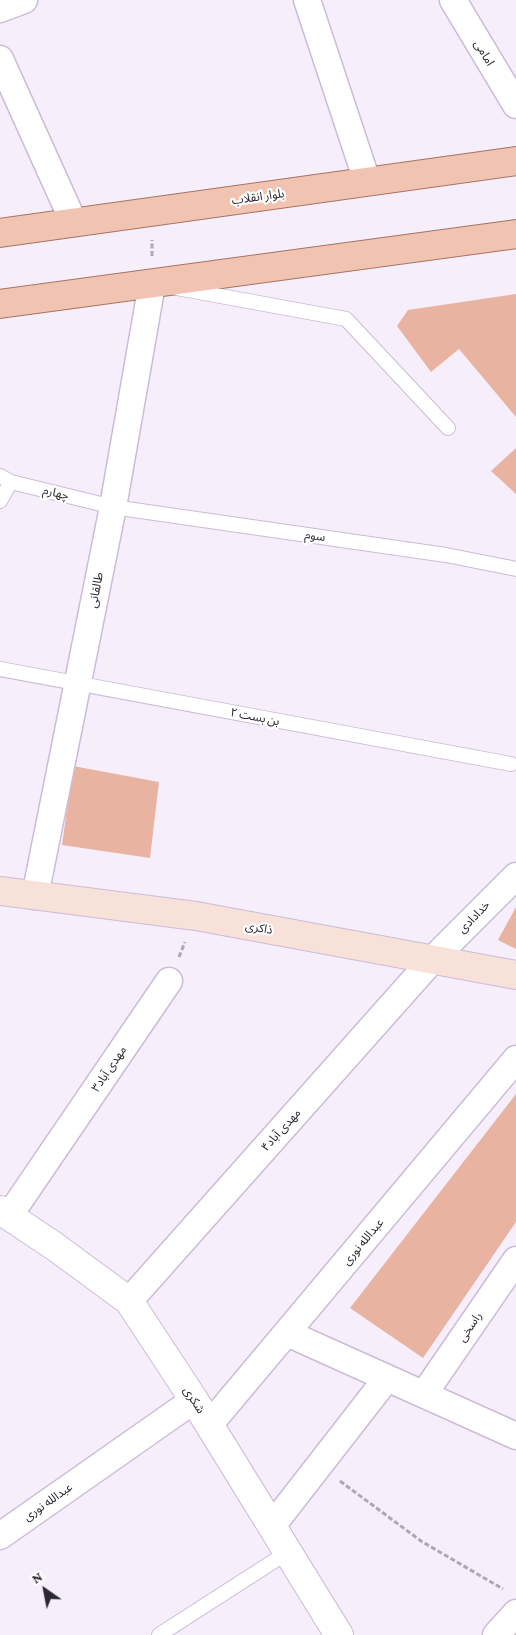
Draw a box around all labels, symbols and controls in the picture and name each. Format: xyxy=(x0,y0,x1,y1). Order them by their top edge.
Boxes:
street label: امامی xyxy=(471,37,497,69)
street label: بلوار انقلاب xyxy=(231,186,285,208)
street label: چهارم xyxy=(41,483,71,503)
street label: سوم xyxy=(304,527,326,545)
street label: طالقانی xyxy=(85,571,107,609)
street label: بن بست ۲ xyxy=(229,705,281,729)
street label: خدادادی xyxy=(455,898,493,936)
street label: ذاکری xyxy=(244,919,274,937)
street label: مهدی آباد۳ xyxy=(88,1043,130,1095)
street label: مهدی آباد۴ xyxy=(258,1106,304,1154)
street label: عبدالله نوری xyxy=(339,1216,387,1268)
street label: راسخی xyxy=(455,1309,485,1345)
street label: شکری xyxy=(180,1384,208,1416)
street label: عبدالله نوری xyxy=(21,1480,75,1524)
north arrow xyxy=(20,1565,70,1615)
text: N xyxy=(28,1568,45,1587)

